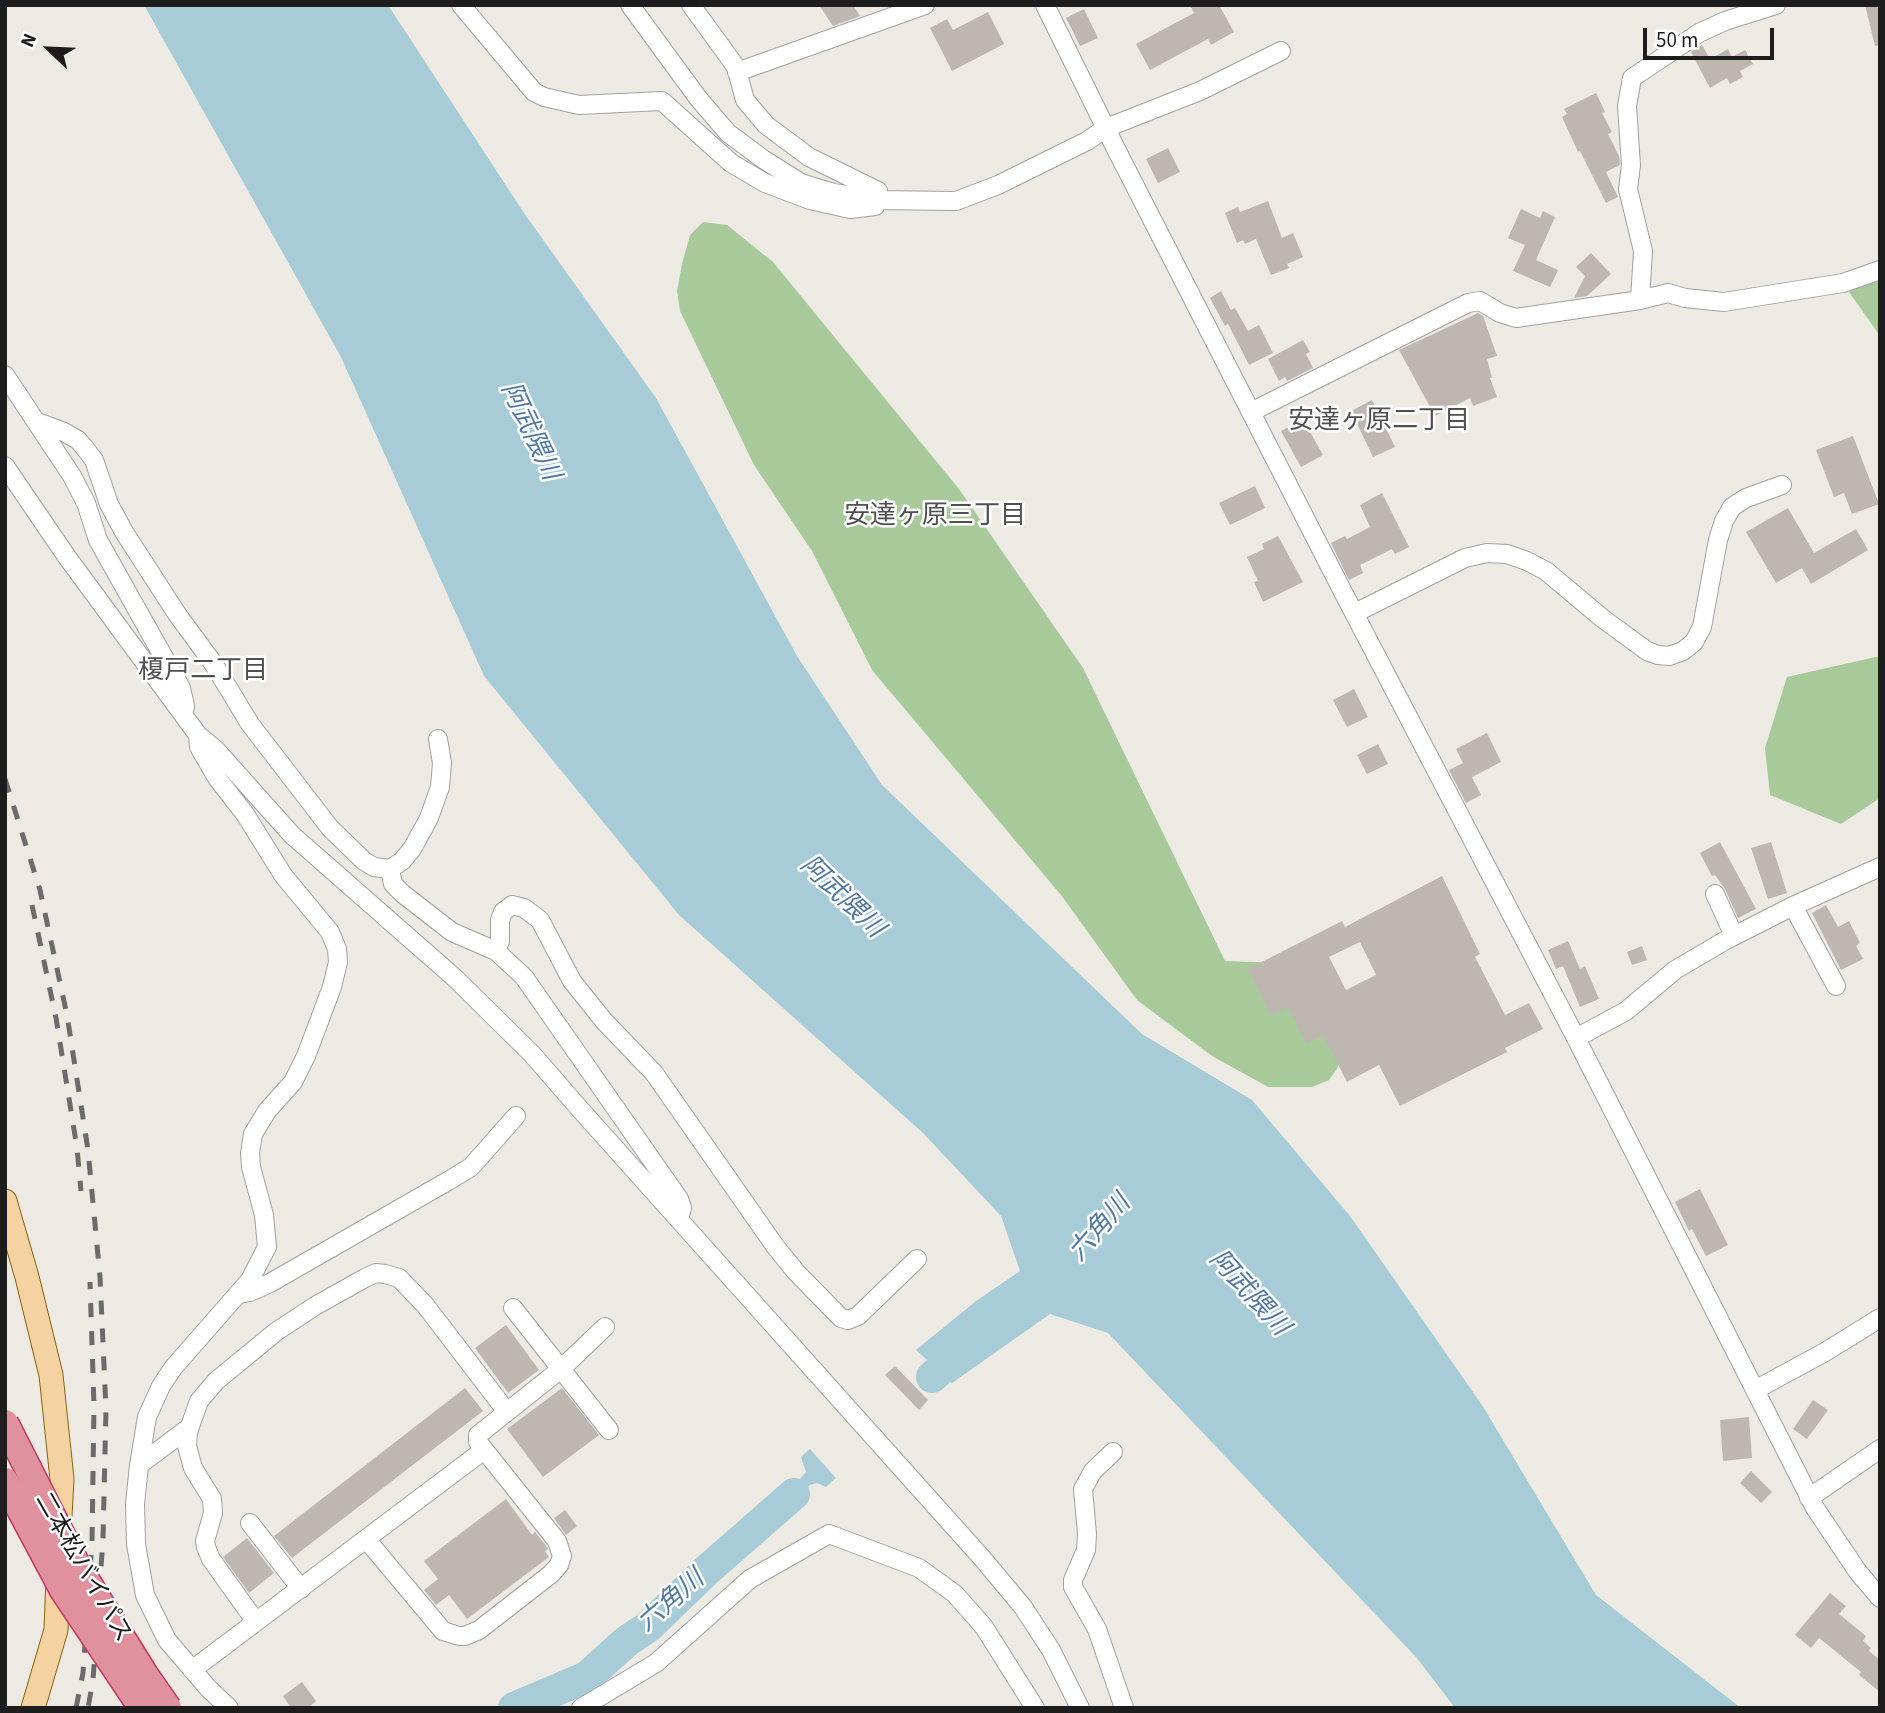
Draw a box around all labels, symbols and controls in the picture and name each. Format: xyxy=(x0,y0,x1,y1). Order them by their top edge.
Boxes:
north arrow xyxy=(14,14,84,84)
scale bar xyxy=(1647,14,1778,58)
text: 50 m xyxy=(1656,25,1698,55)
text: N xyxy=(14,30,44,52)
water label: 阿武隈川 xyxy=(493,378,565,486)
district label: 安達ヶ原二丁目 xyxy=(1288,406,1470,438)
district label: 安達ヶ原三丁目 xyxy=(844,501,1026,533)
district label: 榎戸二丁目 xyxy=(138,656,268,688)
water label: 阿武隈川 xyxy=(793,851,889,945)
water label: 六角川 xyxy=(1064,1189,1138,1269)
water label: 阿武隈川 xyxy=(1202,1245,1294,1343)
street label: 二本松バイパス xyxy=(28,1488,136,1648)
water label: 六角川 xyxy=(632,1565,712,1639)

